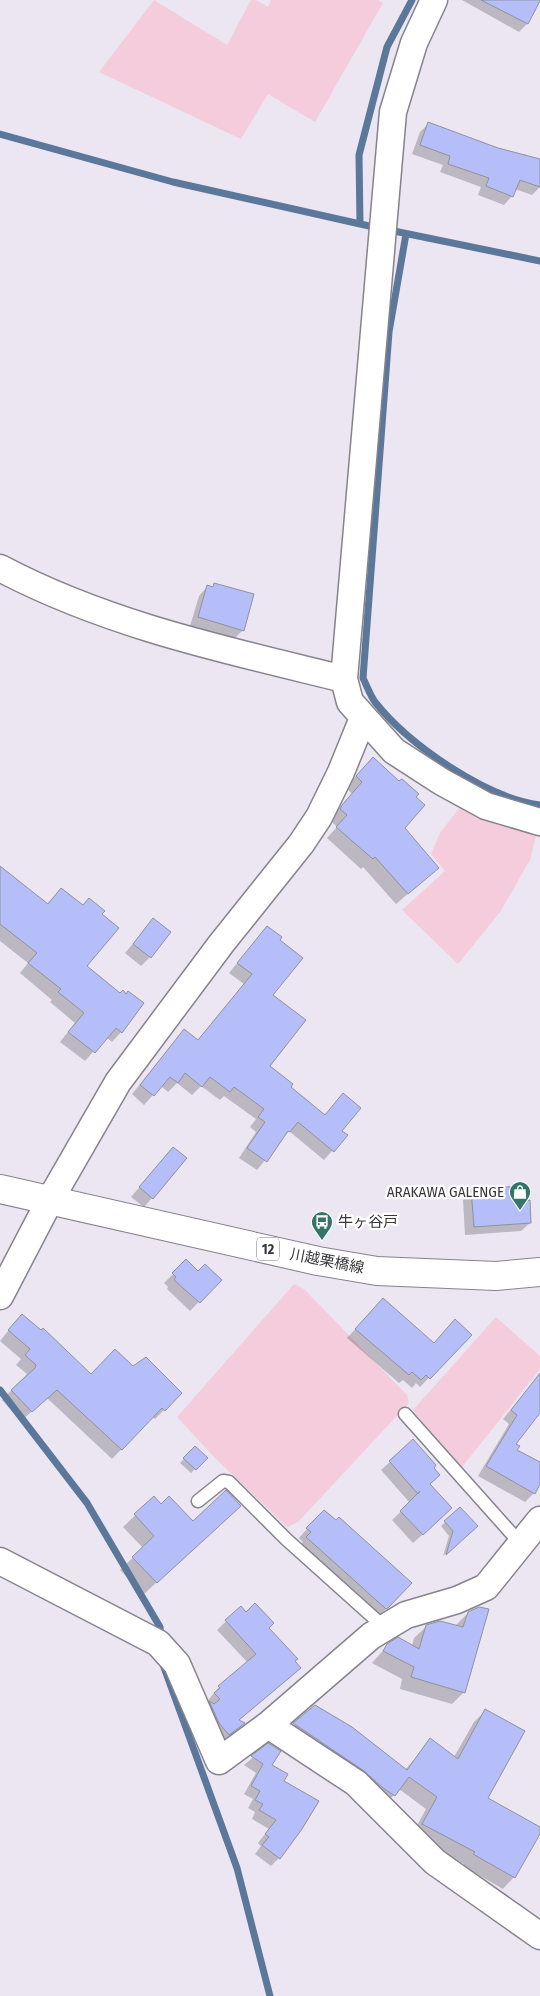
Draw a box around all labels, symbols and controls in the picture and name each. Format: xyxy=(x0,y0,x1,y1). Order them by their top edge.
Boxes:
shop icon: ARAKAWA GALENGE xyxy=(508,1180,532,1211)
place label: ARAKAWA GALENGE xyxy=(387,1183,504,1201)
bus stop icon: 牛ヶ谷戸 xyxy=(310,1210,334,1241)
place label: 牛ヶ谷戸 xyxy=(338,1213,398,1231)
road number: 12 xyxy=(257,1238,279,1260)
street label: 川越栗橋線 xyxy=(288,1245,366,1277)

